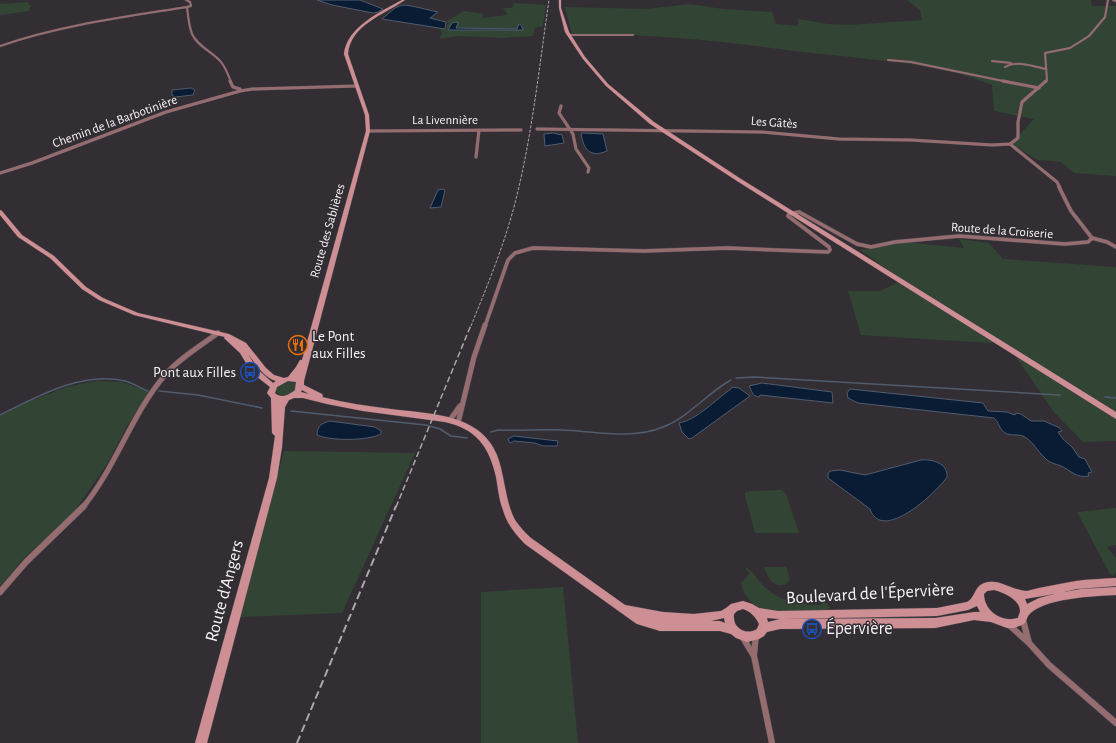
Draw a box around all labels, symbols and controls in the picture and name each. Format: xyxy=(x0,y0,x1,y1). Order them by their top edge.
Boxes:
street label: Chemin de la Barbotinière xyxy=(51,93,179,151)
street label: La Livennière xyxy=(412,114,478,127)
street label: Les Gâtès xyxy=(750,115,798,131)
street label: Route des Sablières xyxy=(308,182,348,280)
street label: Route de la Croiserie xyxy=(950,221,1054,241)
place label: Le Pont aux Filles xyxy=(312,329,366,361)
restaurant icon: Le Pont aux Filles xyxy=(287,334,309,356)
bus stop icon: Pont aux Filles xyxy=(239,361,261,383)
place label: Pont aux Filles xyxy=(153,365,236,380)
street label: Route d'Angers xyxy=(203,538,247,644)
street label: Boulevard de l'Épervière xyxy=(785,578,955,607)
place label: Épervière xyxy=(826,617,893,638)
bus stop icon: Épervière xyxy=(801,618,823,640)

